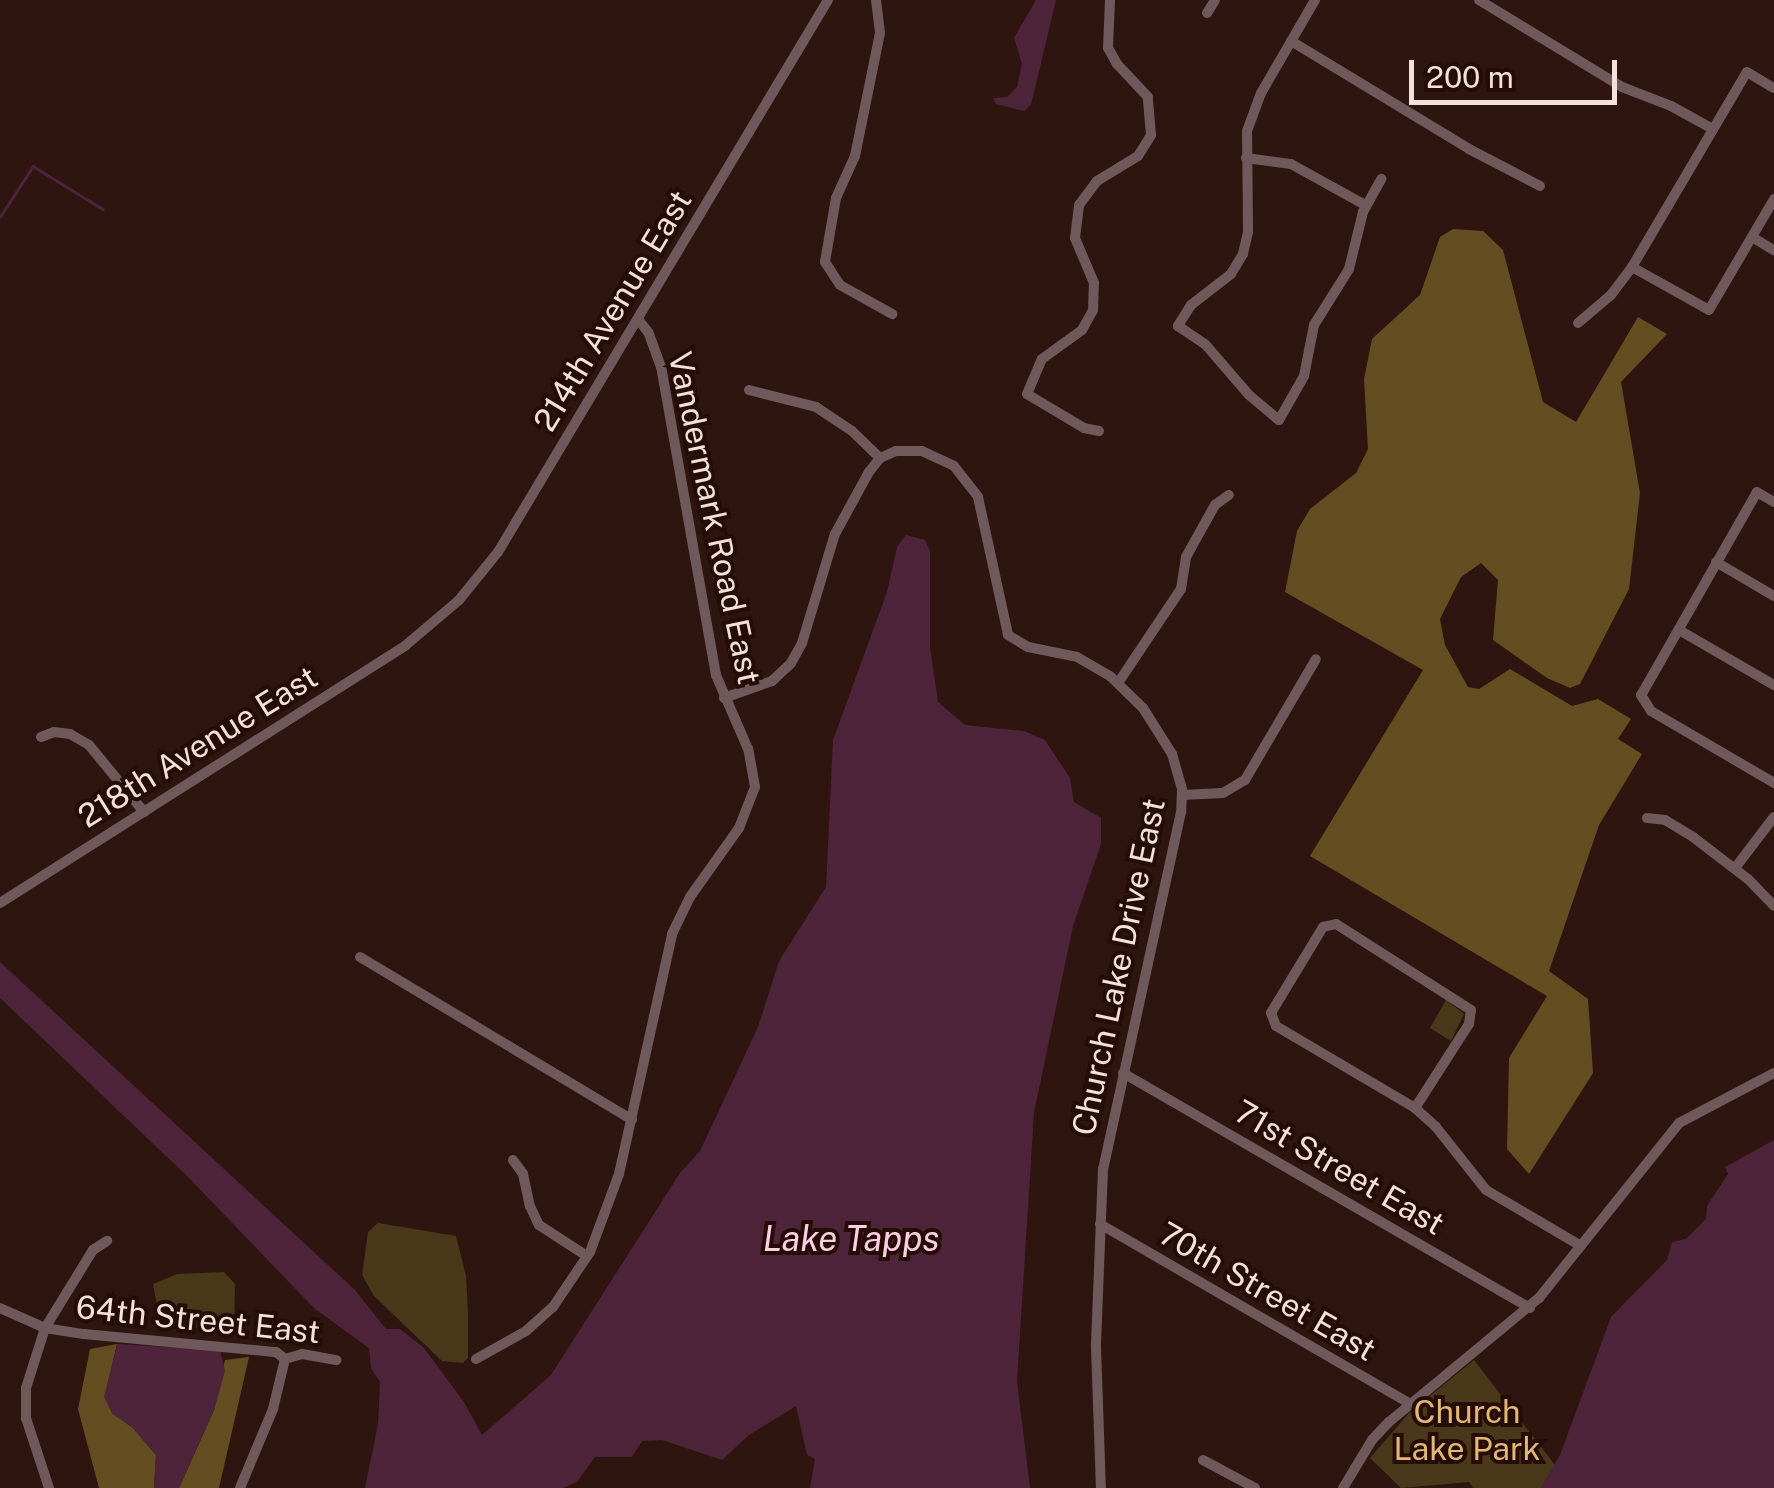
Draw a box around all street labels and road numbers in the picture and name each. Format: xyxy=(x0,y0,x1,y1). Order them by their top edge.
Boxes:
street label: 214th Avenue East xyxy=(526,184,700,438)
street label: Vandermark Road East xyxy=(660,348,768,688)
street label: 218th Avenue East xyxy=(71,658,325,836)
street label: Church Lake Drive East xyxy=(1065,795,1173,1139)
street label: 71st Street East xyxy=(1227,1092,1451,1244)
street label: 70th Street East xyxy=(1152,1214,1382,1370)
street label: 64th Street East xyxy=(74,1288,322,1352)

